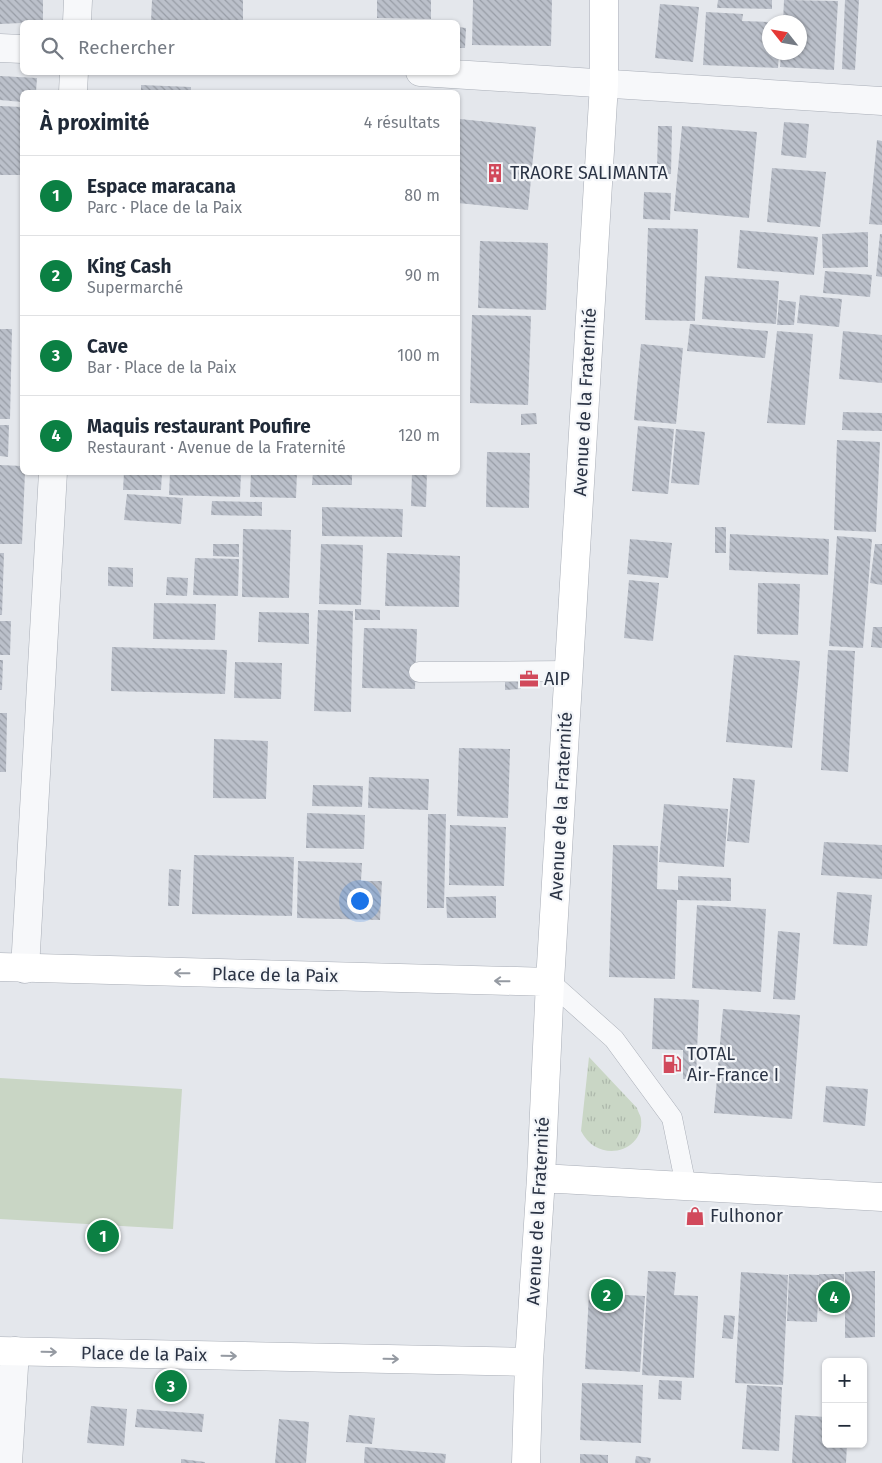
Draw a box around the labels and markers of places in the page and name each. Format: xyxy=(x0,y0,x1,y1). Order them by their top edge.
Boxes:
building icon: TRAORE SALIMANTA xyxy=(484,162,506,184)
place label: TRAORE SALIMANTA xyxy=(510,162,668,184)
office icon: AIP xyxy=(518,668,540,690)
place label: AIP xyxy=(544,668,570,690)
place label: TOTAL Air-France I xyxy=(687,1043,779,1086)
fuel station icon: TOTAL Air-France I xyxy=(661,1053,683,1075)
shop icon: Fulhonor xyxy=(684,1205,706,1227)
place label: Fulhonor xyxy=(710,1205,783,1227)
pin: 1 xyxy=(87,1217,119,1255)
pin: 2 xyxy=(591,1276,623,1314)
pin: 4 xyxy=(818,1278,850,1316)
pin: 3 xyxy=(155,1367,187,1405)

